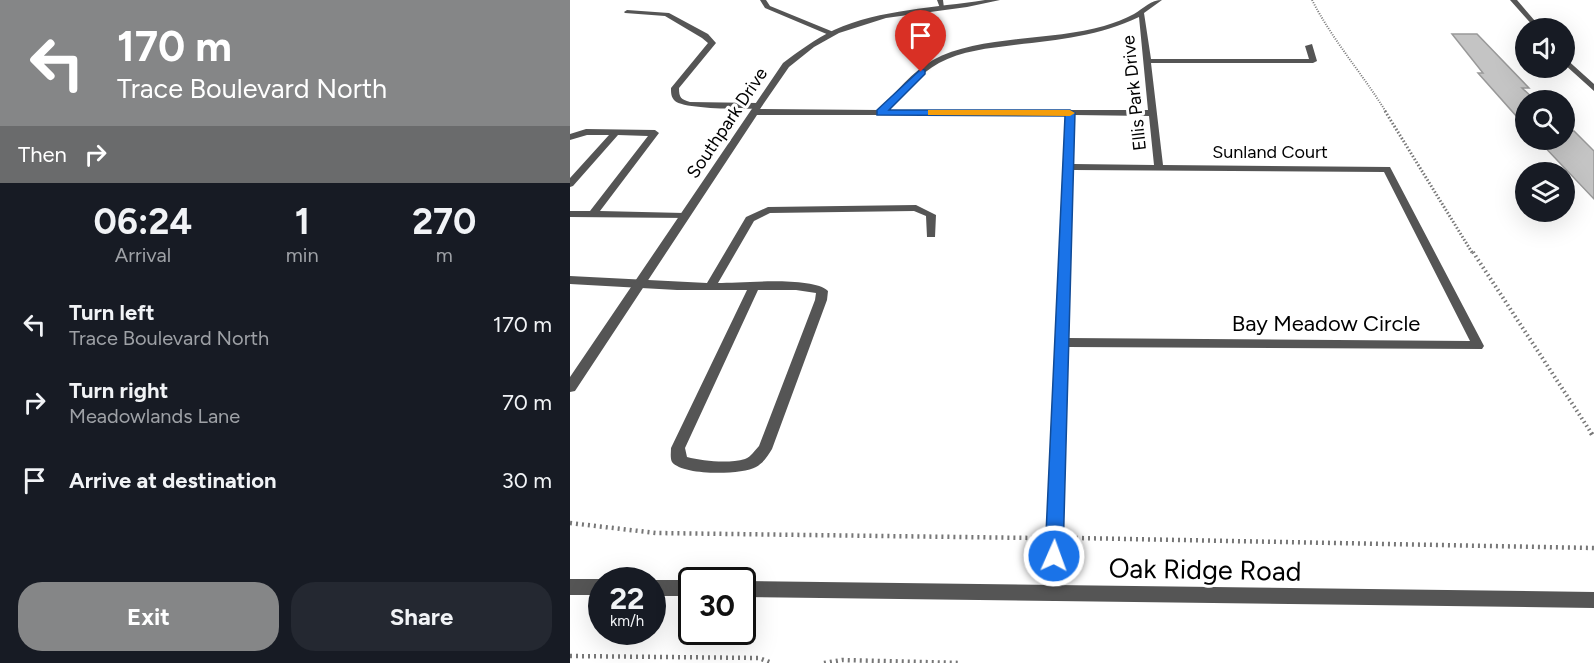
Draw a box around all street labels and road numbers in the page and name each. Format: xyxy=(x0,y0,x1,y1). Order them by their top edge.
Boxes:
street label: Ellis Park Drive xyxy=(1117,34,1151,152)
street label: Southpark Drive xyxy=(682,63,772,183)
street label: Sunland Court xyxy=(1212,141,1328,163)
street label: Bay Meadow Circle xyxy=(1232,310,1420,337)
street label: Oak Ridge Road xyxy=(1108,551,1302,588)

